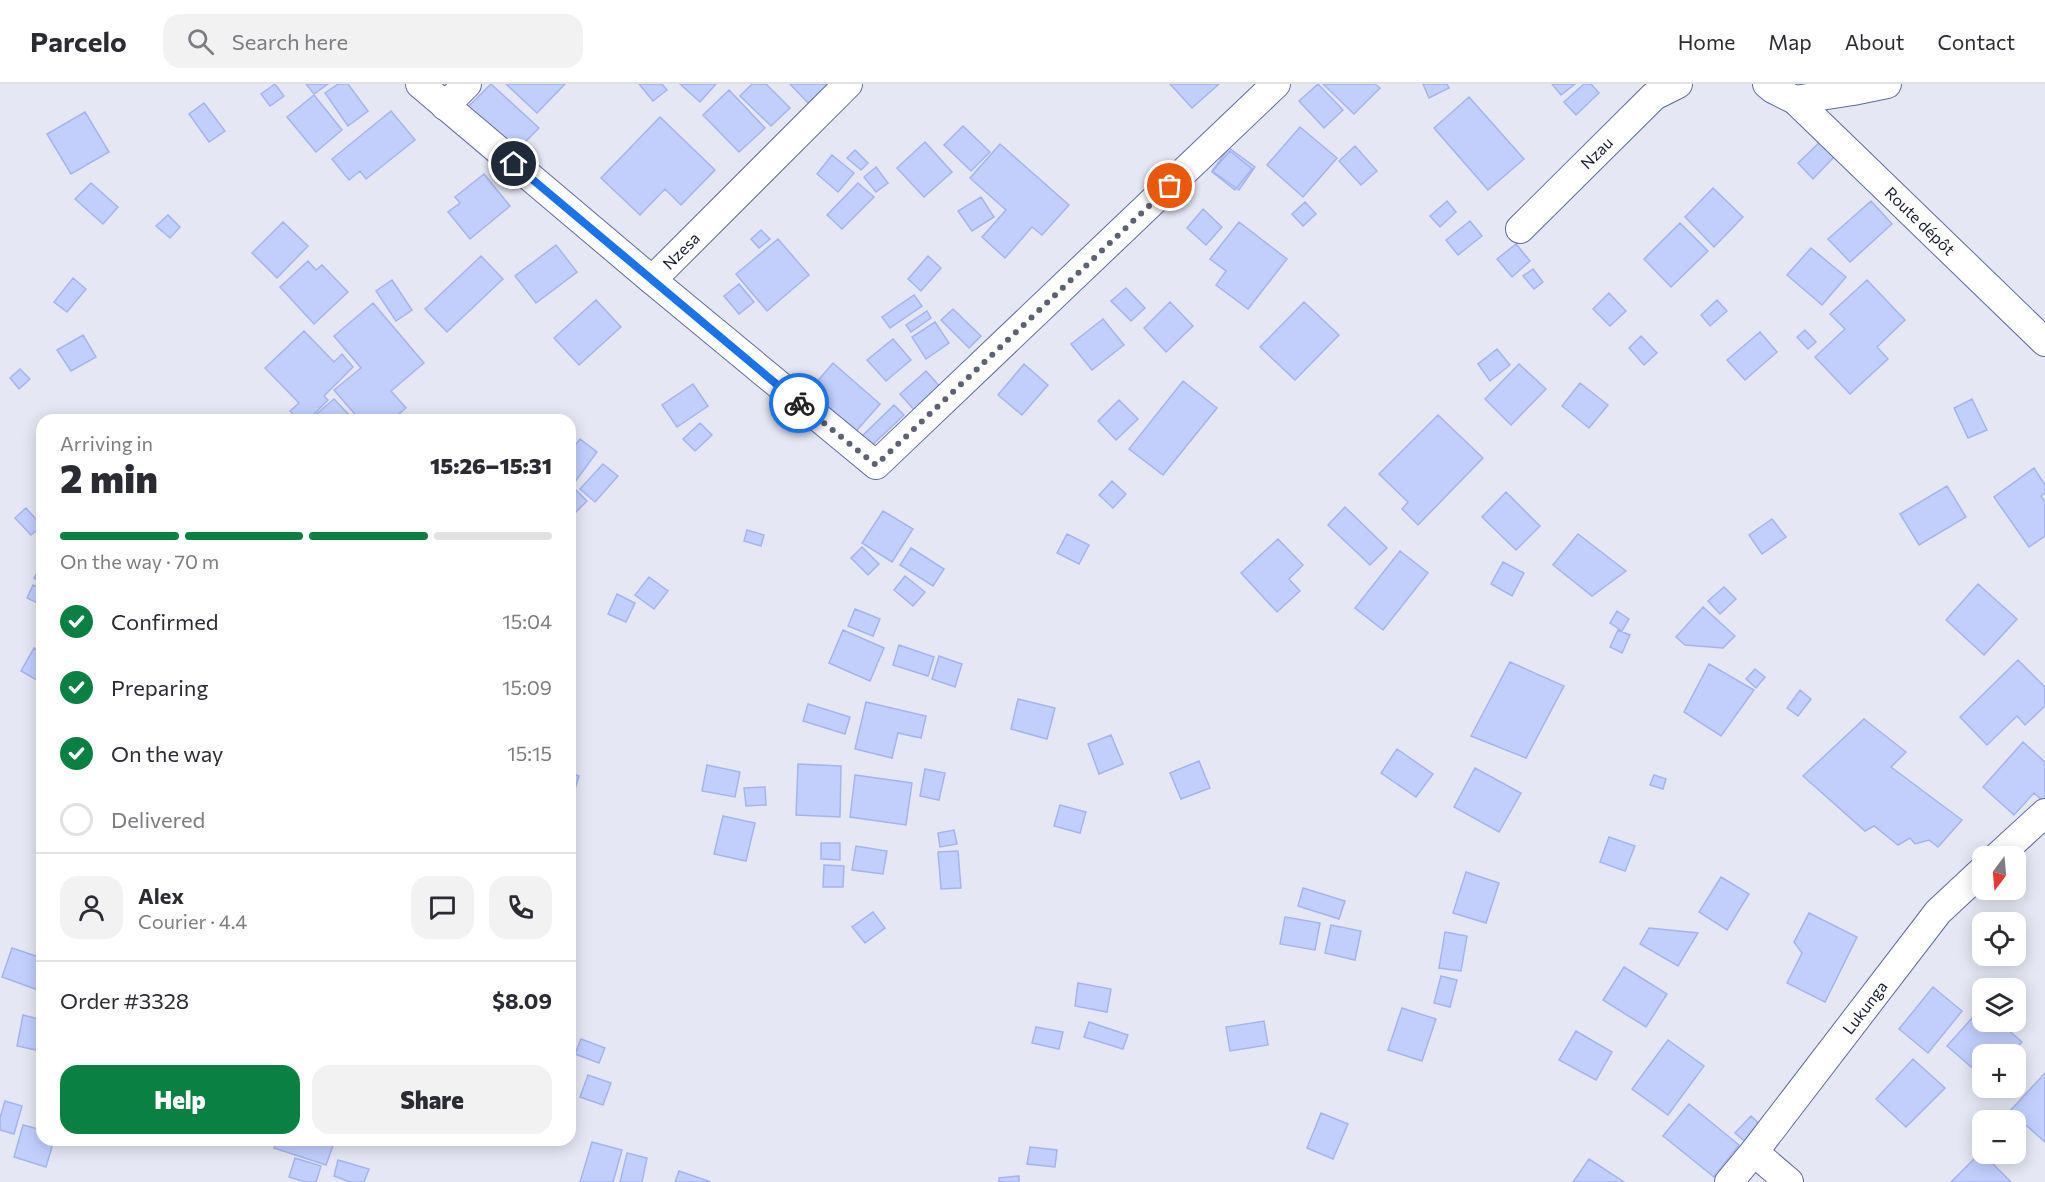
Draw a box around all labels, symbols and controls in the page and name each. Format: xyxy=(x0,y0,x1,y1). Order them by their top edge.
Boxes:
search box xyxy=(163,14,583,68)
text: Parcelo xyxy=(30,24,127,58)
icon: search xyxy=(184,25,217,58)
text: Search here xyxy=(232,28,348,55)
text: Home xyxy=(1678,29,1735,54)
text: Map xyxy=(1768,29,1812,54)
text: About xyxy=(1845,29,1904,54)
text: Contact xyxy=(1937,29,2015,54)
street label: Nzau xyxy=(1576,133,1616,172)
pin xyxy=(488,138,539,189)
icon: home xyxy=(497,147,530,180)
pin xyxy=(1144,160,1195,211)
icon: bag xyxy=(1153,169,1186,202)
street label: Route dépôt xyxy=(1881,183,1960,259)
street label: Nzesa xyxy=(659,228,703,273)
courier xyxy=(769,373,829,433)
icon: bike xyxy=(783,387,816,420)
text: Arriving in xyxy=(60,431,153,455)
text: 15:26–15:31 xyxy=(430,452,552,479)
text: 2 min xyxy=(60,453,158,501)
text: On the way · 70 m xyxy=(60,549,219,573)
icon: check xyxy=(60,605,93,638)
text: Confirmed xyxy=(111,608,218,635)
text: 15:04 xyxy=(502,609,552,633)
icon: check xyxy=(60,671,93,704)
text: Preparing xyxy=(111,674,208,701)
text: 15:09 xyxy=(502,675,552,699)
icon: check xyxy=(60,737,93,770)
text: On the way xyxy=(111,740,223,767)
text: 15:15 xyxy=(507,741,552,765)
text: Delivered xyxy=(111,806,205,833)
north arrow xyxy=(1972,846,2026,900)
map controls xyxy=(1972,846,2026,1164)
button: person xyxy=(60,876,123,939)
button: chat xyxy=(411,876,474,939)
button: phone xyxy=(489,876,552,939)
text: Alex xyxy=(138,882,184,909)
text: Courier · 4.4 xyxy=(138,909,247,933)
button: locate xyxy=(1972,912,2026,966)
street label: Lukunga xyxy=(1838,977,1891,1038)
button: layers xyxy=(1972,978,2026,1032)
text: Order #3328 xyxy=(60,987,189,1014)
text: $8.09 xyxy=(492,987,552,1014)
button: + xyxy=(1972,1044,2026,1098)
button: Help xyxy=(60,1065,300,1134)
button: Share xyxy=(312,1065,552,1134)
button: − xyxy=(1972,1110,2026,1164)

